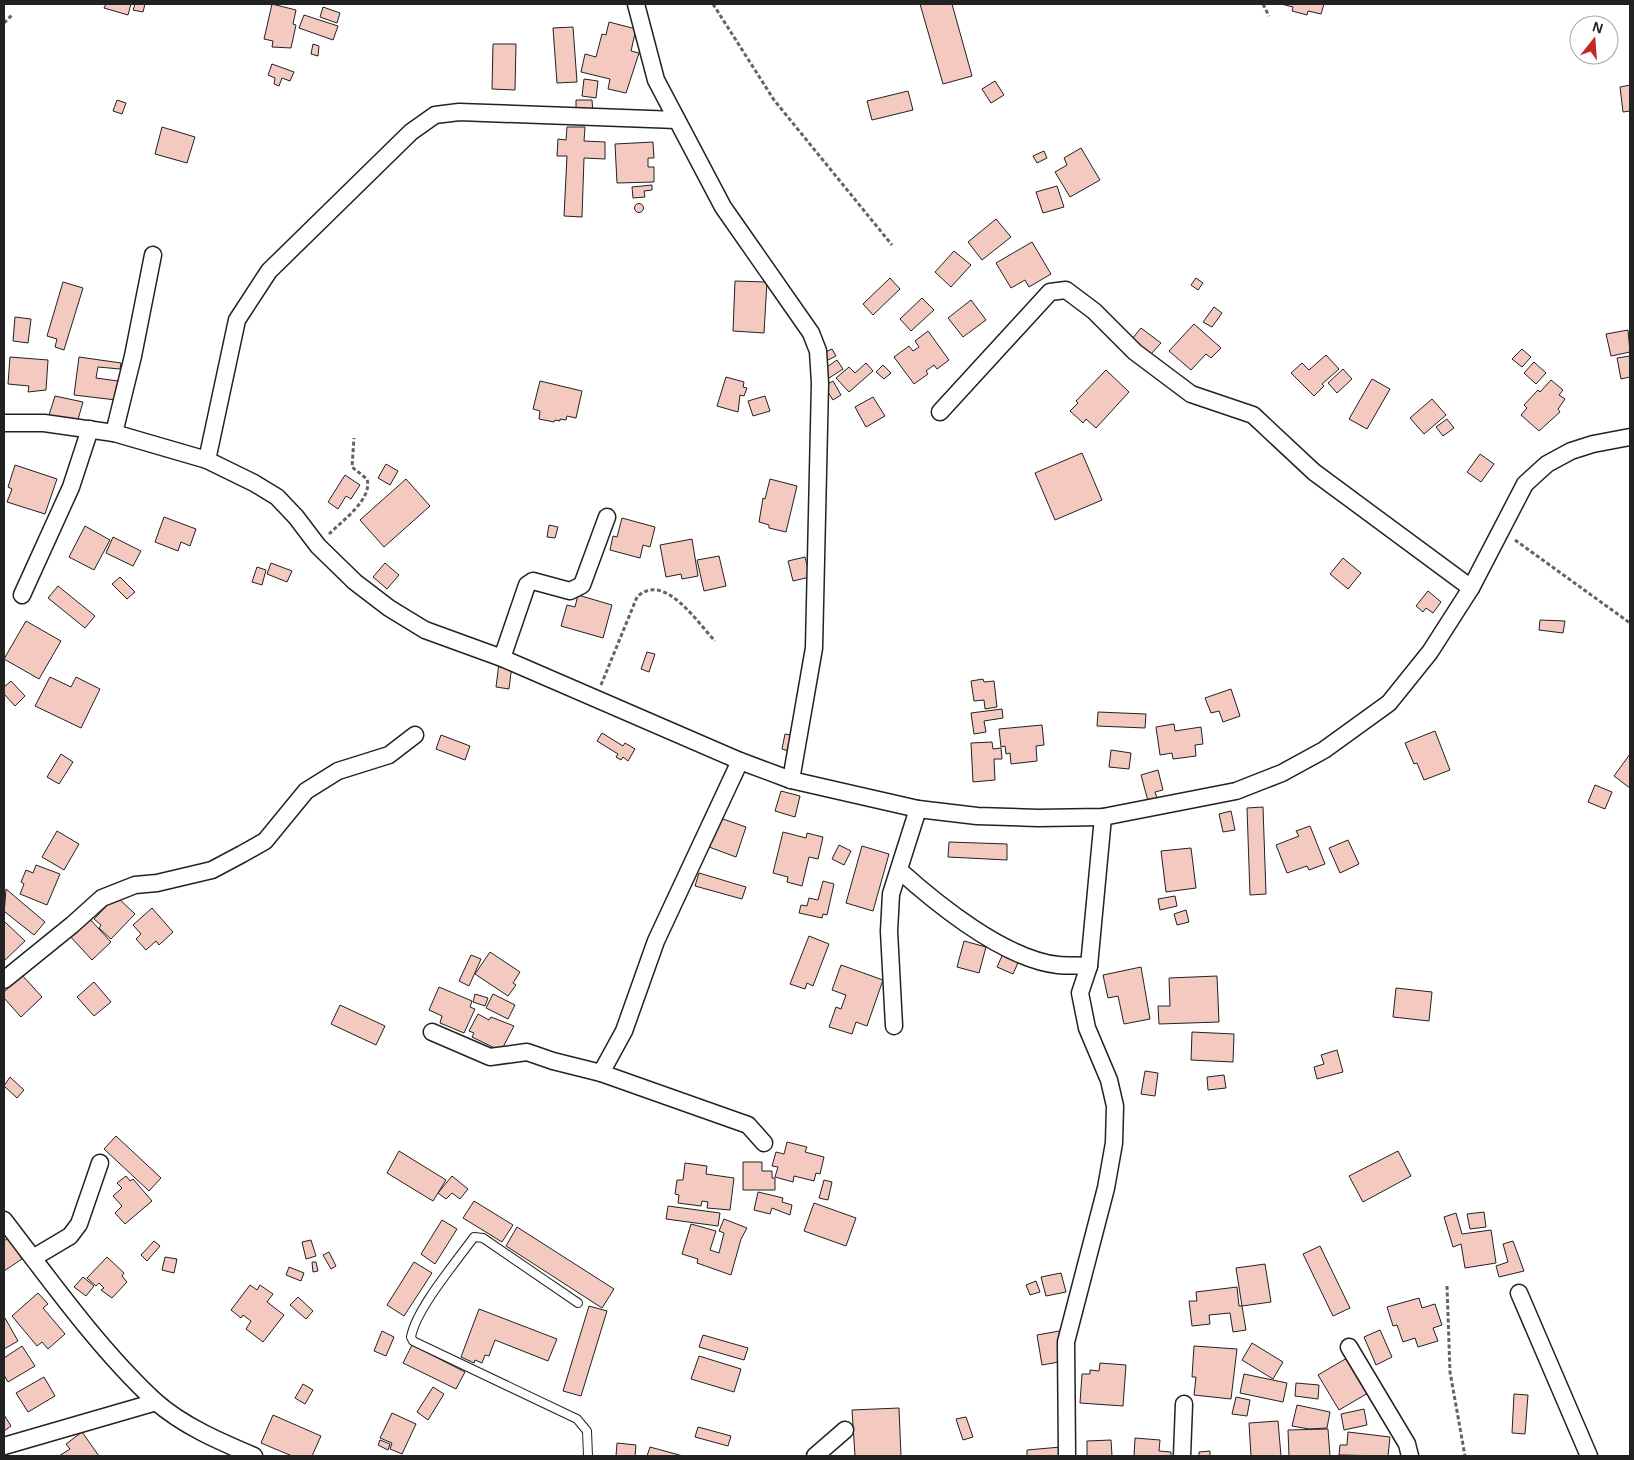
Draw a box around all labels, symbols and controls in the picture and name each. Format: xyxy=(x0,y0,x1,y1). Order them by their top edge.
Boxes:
north arrow xyxy=(1569,15,1619,65)
text: N xyxy=(1591,18,1605,37)

